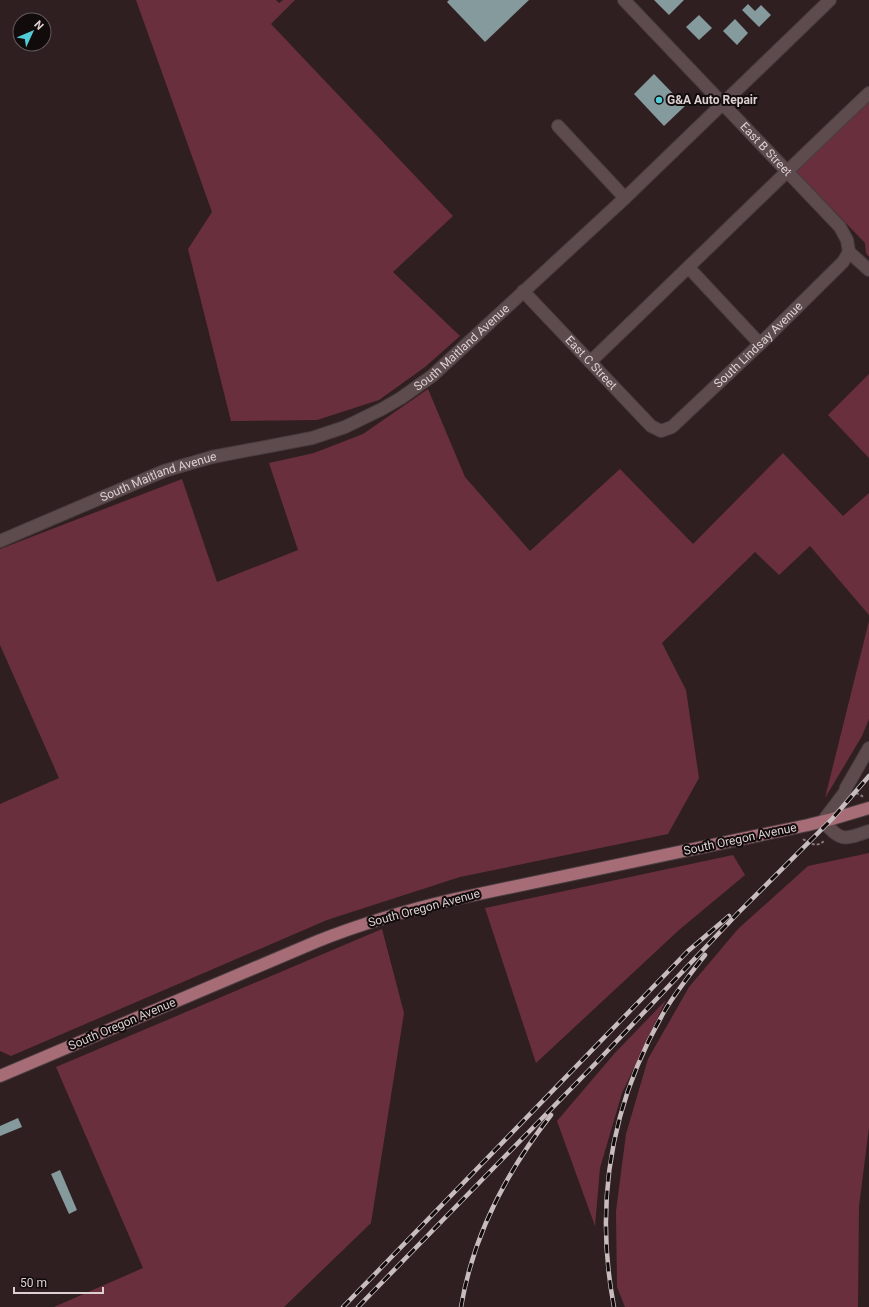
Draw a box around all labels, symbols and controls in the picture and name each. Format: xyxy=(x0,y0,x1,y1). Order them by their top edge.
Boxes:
north arrow xyxy=(12,12,52,52)
text: N xyxy=(31,18,46,33)
place label: G&A Auto Repair xyxy=(667,93,758,107)
marker: G&A Auto Repair xyxy=(654,95,664,105)
street label: East B Street xyxy=(737,120,795,179)
street label: South Lindsay Avenue xyxy=(711,299,805,391)
street label: South Maitland Avenue xyxy=(411,301,512,394)
street label: East C Street xyxy=(562,333,620,393)
street label: South Maitland Avenue xyxy=(98,449,218,504)
street label: South Oregon Avenue xyxy=(682,820,798,858)
street label: South Oregon Avenue xyxy=(367,886,481,930)
street label: South Oregon Avenue xyxy=(66,995,178,1053)
scale bar xyxy=(14,1269,103,1295)
text: 50 m xyxy=(20,1276,47,1290)

